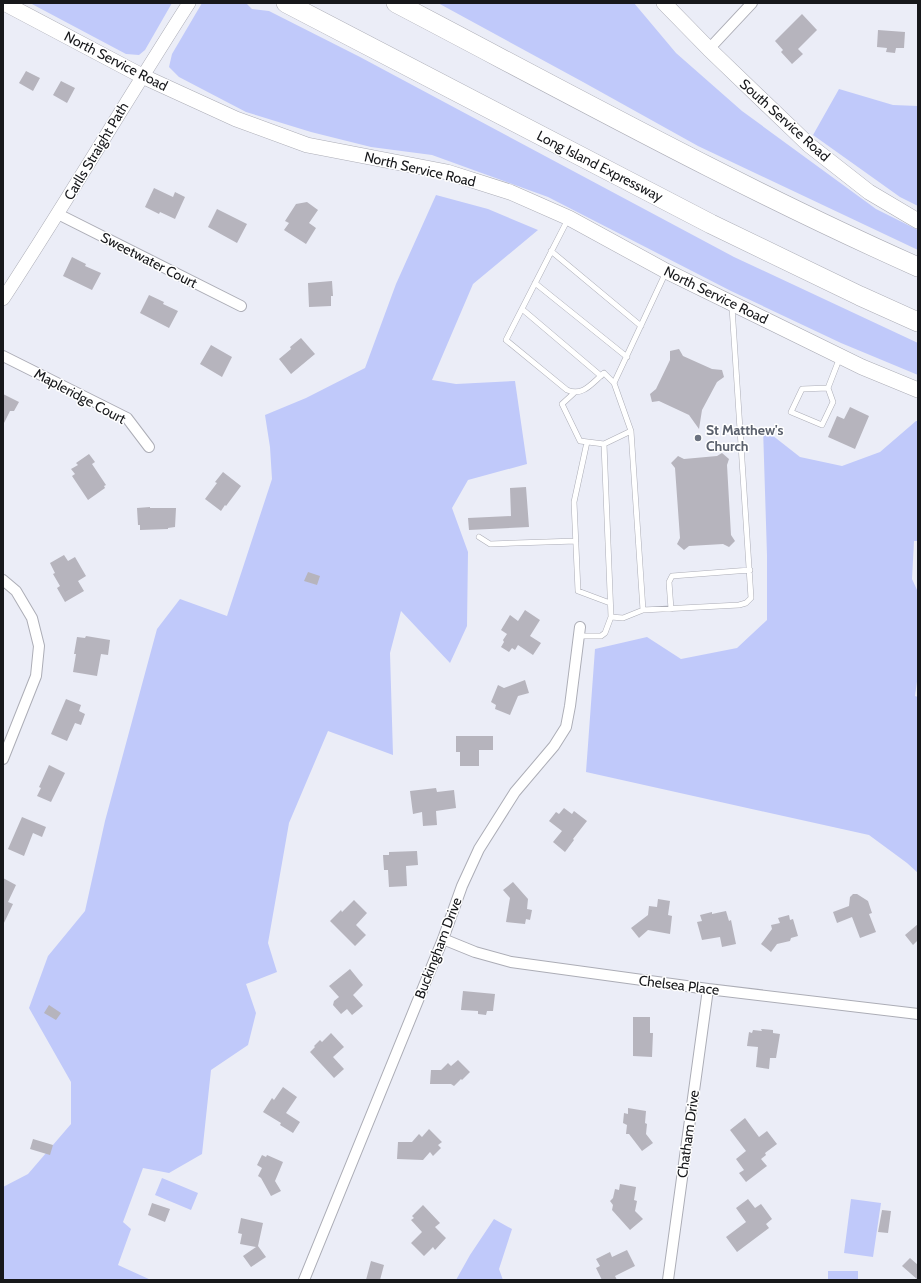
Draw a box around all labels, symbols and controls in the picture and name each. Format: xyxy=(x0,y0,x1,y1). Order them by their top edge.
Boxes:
street label: North Service Road xyxy=(61,27,171,95)
street label: South Service Road xyxy=(736,75,834,165)
street label: Carlls Straight Path xyxy=(60,99,132,203)
street label: Long Island Expressway xyxy=(534,126,666,206)
street label: North Service Road xyxy=(363,147,477,191)
street label: Sweetwater Court xyxy=(98,228,200,292)
street label: North Service Road xyxy=(661,262,771,328)
street label: Mapleridge Court xyxy=(31,364,129,428)
place label: St Matthew's Church xyxy=(706,421,783,455)
marker: St Matthew's Church xyxy=(693,433,703,443)
street label: Buckingham Drive xyxy=(410,895,466,1001)
street label: Chelsea Place xyxy=(638,971,720,999)
street label: Chatham Drive xyxy=(673,1089,703,1179)

